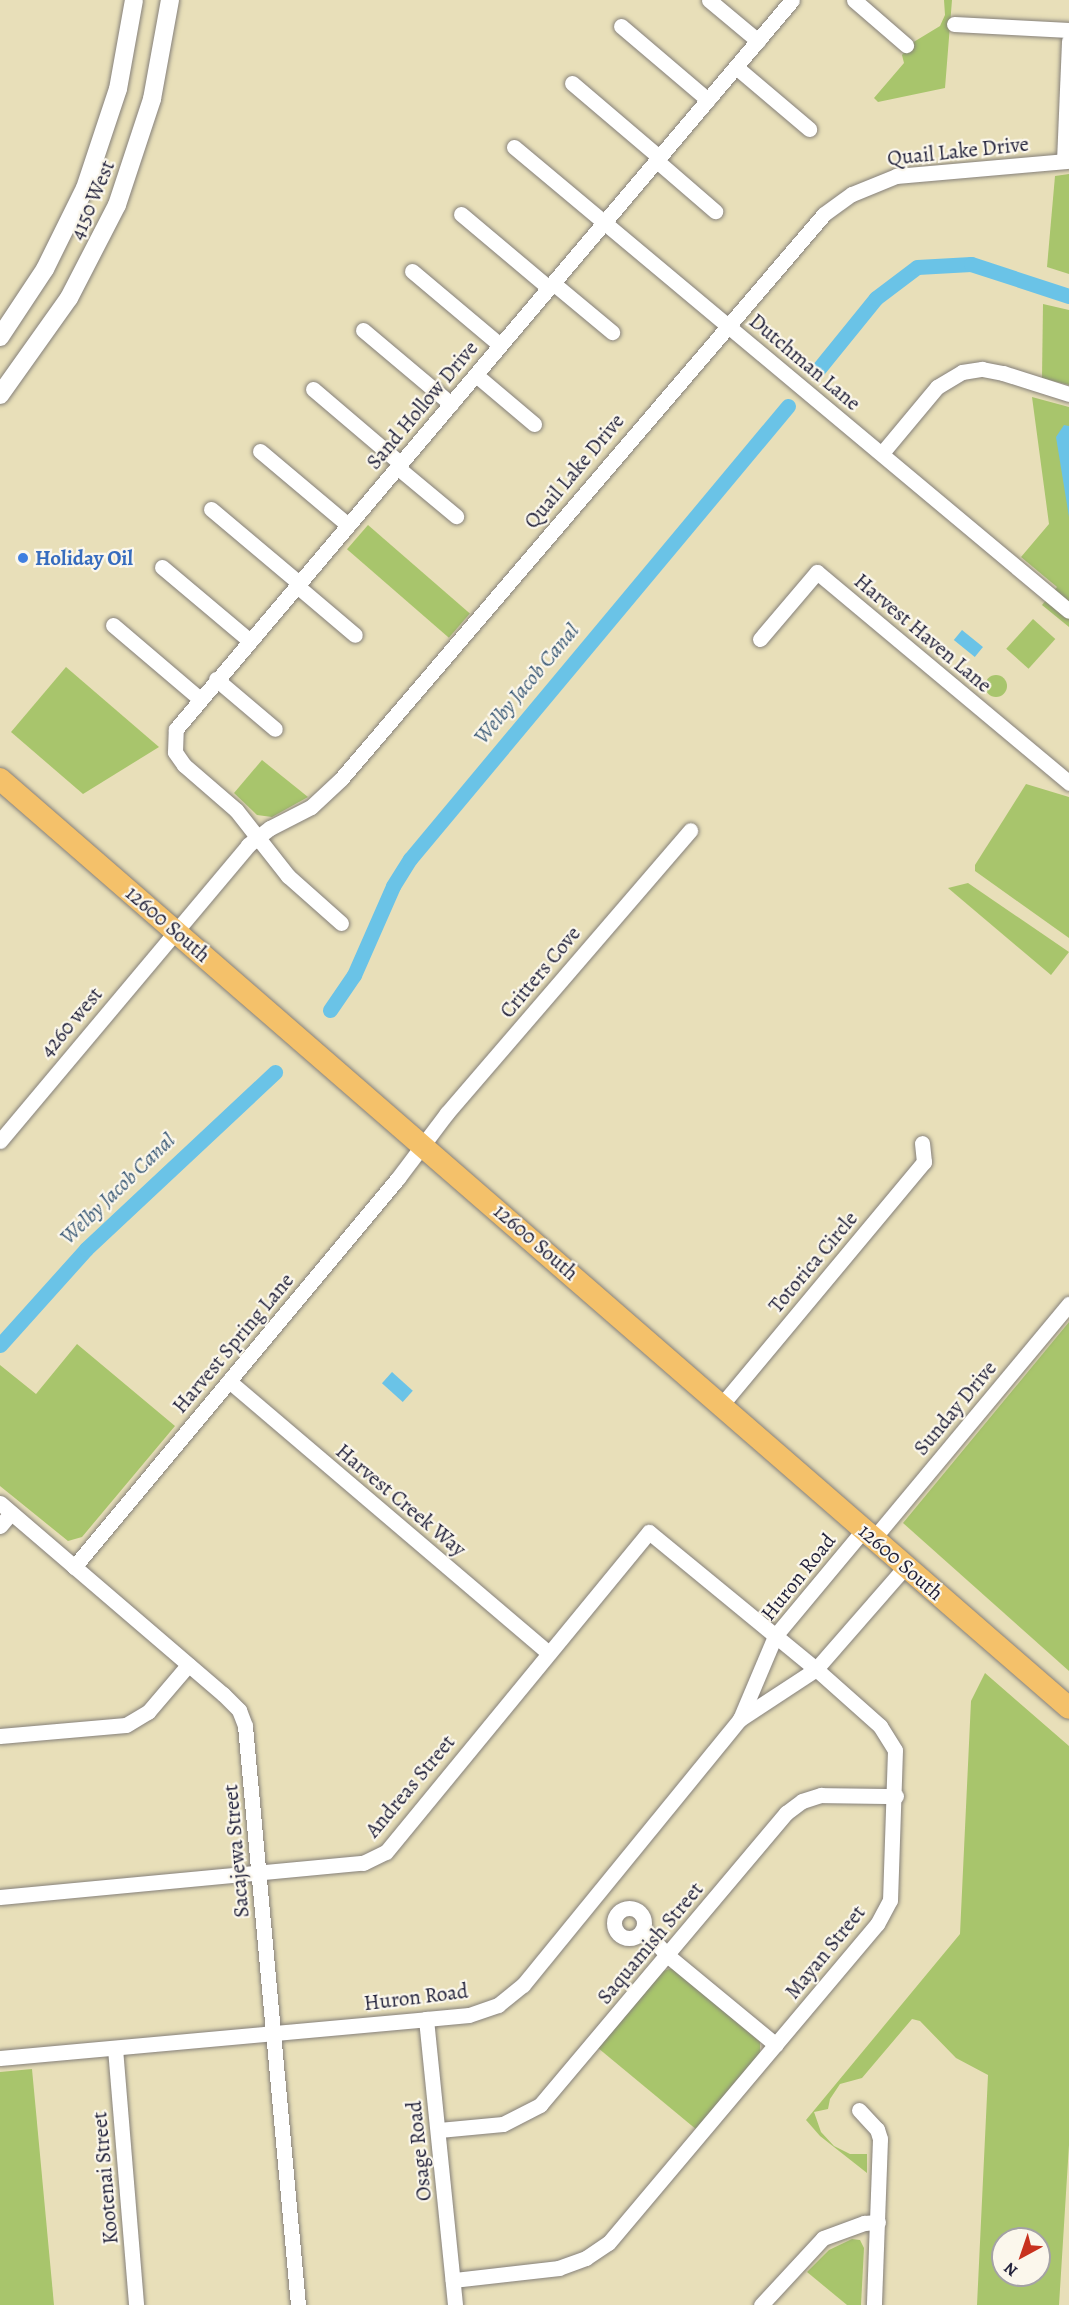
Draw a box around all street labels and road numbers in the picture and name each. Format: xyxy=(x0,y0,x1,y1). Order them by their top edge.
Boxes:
street label: Quail Lake Drive xyxy=(886,131,1030,171)
street label: 4150 West xyxy=(64,156,120,244)
street label: Dutchman Lane xyxy=(744,308,866,416)
street label: Sand Hollow Drive xyxy=(361,336,483,474)
street label: Quail Lake Drive xyxy=(519,408,629,534)
street label: Harvest Haven Lane xyxy=(849,568,997,698)
street label: 12600 South xyxy=(120,880,216,968)
street label: Critters Cove xyxy=(494,921,586,1023)
street label: 4260 west xyxy=(34,982,108,1062)
street label: 12600 South xyxy=(488,1198,584,1286)
street label: Totorica Circle xyxy=(763,1206,863,1318)
street label: Harvest Spring Lane xyxy=(167,1268,299,1418)
street label: Sunday Drive xyxy=(908,1356,1002,1460)
street label: Harvest Creek Way xyxy=(331,1438,471,1562)
street label: 12600 South xyxy=(853,1518,949,1606)
street label: Huron Road xyxy=(755,1528,841,1626)
street label: Andreas Street xyxy=(360,1730,460,1842)
street label: Sacajewa Street xyxy=(218,1783,254,1919)
street label: Saquamish Street xyxy=(592,1877,708,2009)
street label: Mayan Street xyxy=(780,1900,870,2004)
street label: Huron Road xyxy=(362,1978,470,2016)
street label: Osage Road xyxy=(401,2100,437,2202)
street label: Kootenai Street xyxy=(87,2111,123,2245)

